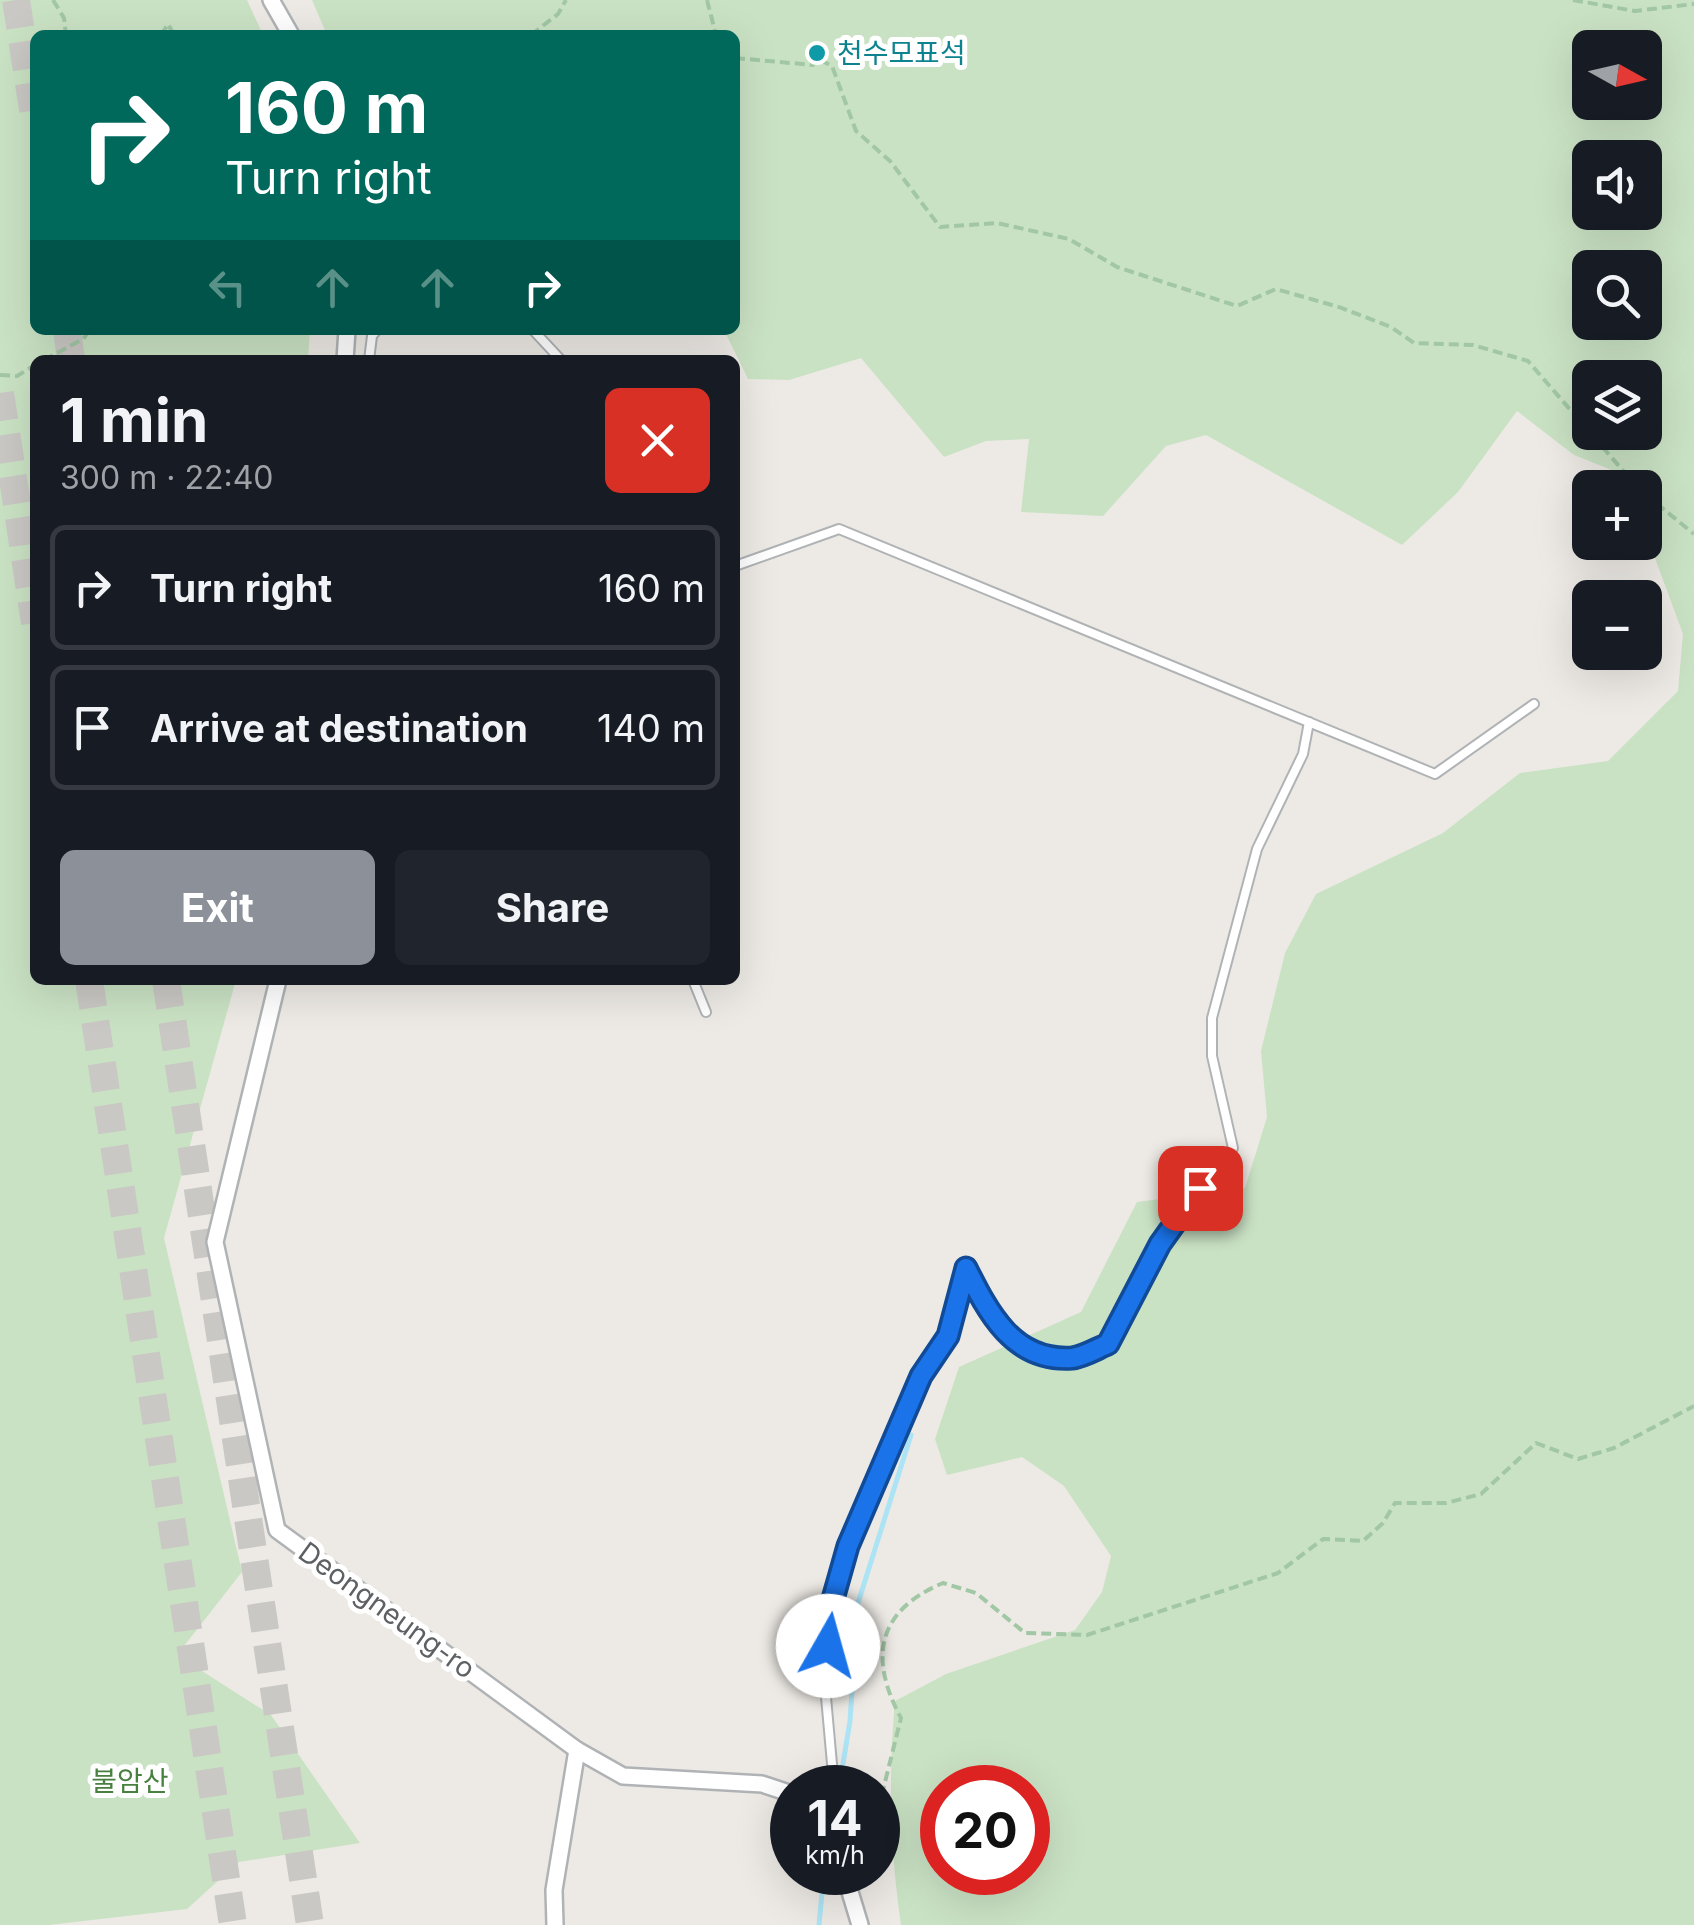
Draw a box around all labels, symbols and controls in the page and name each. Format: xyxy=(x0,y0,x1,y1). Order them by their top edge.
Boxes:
north arrow xyxy=(1572,30,1662,120)
map controls xyxy=(1572,30,1662,670)
place label: 천수모표석 xyxy=(837,36,966,70)
marker: 천수모표석 xyxy=(806,42,828,64)
text: 160 m xyxy=(225,65,428,150)
icon: right xyxy=(60,70,190,200)
button: sound xyxy=(1572,140,1662,230)
text: Turn right xyxy=(225,150,432,205)
button: search xyxy=(1572,250,1662,340)
icon: left xyxy=(200,260,255,315)
icon: ahead xyxy=(305,260,360,315)
icon: ahead xyxy=(410,260,465,315)
icon: right xyxy=(515,260,570,315)
button: layers xyxy=(1572,360,1662,450)
text: 1 min xyxy=(60,384,208,456)
button: close xyxy=(605,388,710,493)
text: 300 m · 22:40 xyxy=(60,458,274,497)
button: + xyxy=(1572,470,1662,560)
icon: right xyxy=(65,560,120,615)
text: Turn right xyxy=(150,565,332,611)
text: 160 m xyxy=(598,565,705,611)
button: − xyxy=(1572,580,1662,670)
icon: arrive xyxy=(65,700,120,755)
text: Arrive at destination xyxy=(150,705,528,751)
text: 140 m xyxy=(597,705,705,751)
button: Exit xyxy=(60,850,375,965)
button: Share xyxy=(395,850,710,965)
pin xyxy=(1158,1146,1243,1231)
icon: arrive xyxy=(1173,1161,1228,1216)
street label: Deongneung-ro xyxy=(292,1535,482,1685)
position arrow xyxy=(776,1594,880,1698)
park label: 불암산 xyxy=(91,1764,169,1798)
speed limit sign: 20 xyxy=(920,1765,1050,1895)
text: 14 xyxy=(807,1788,863,1848)
text: km/h xyxy=(805,1840,865,1870)

